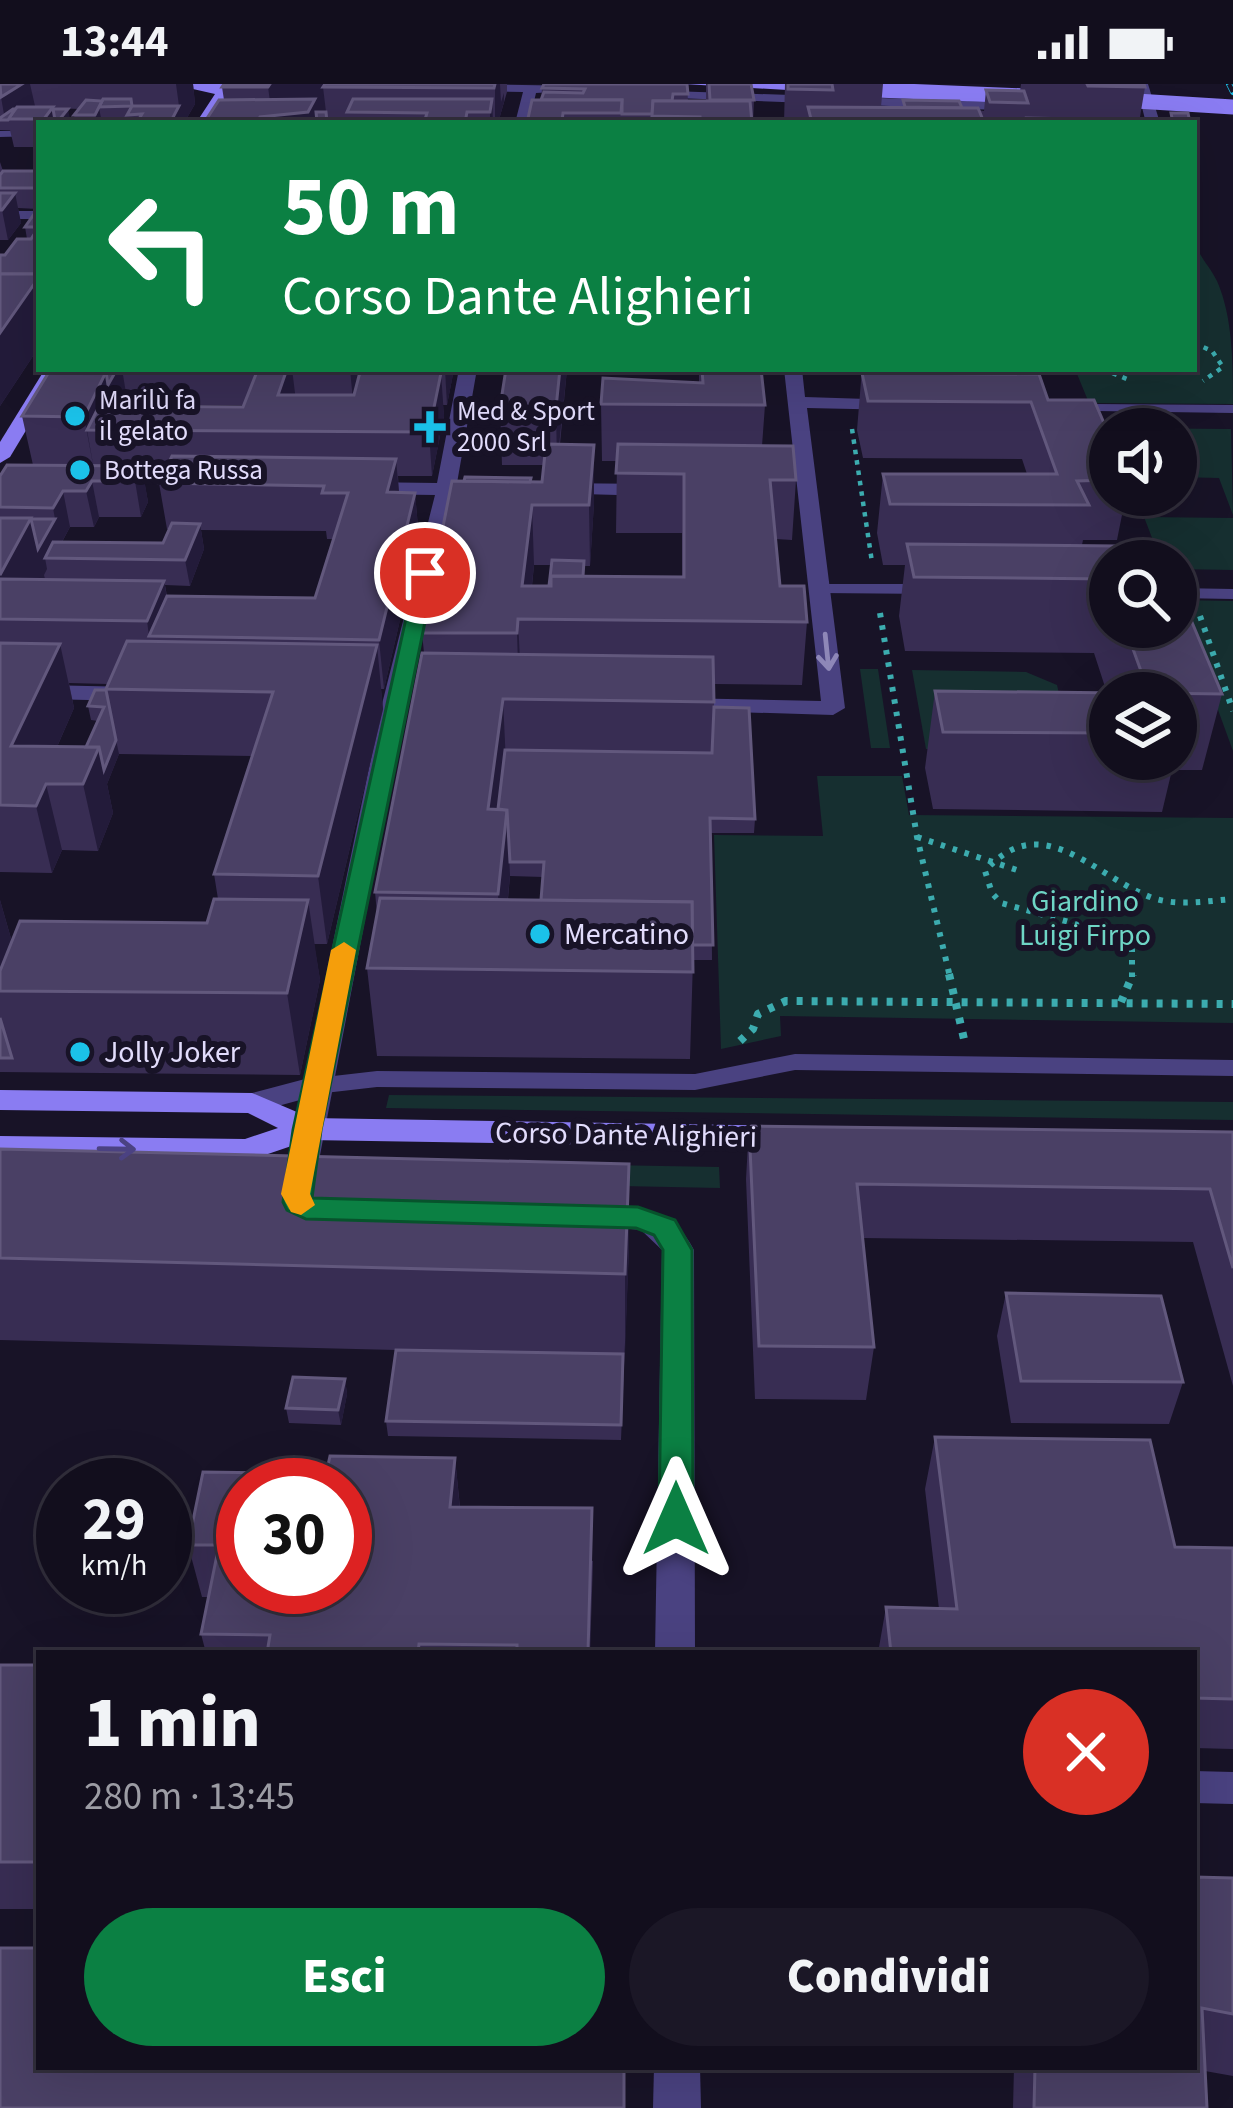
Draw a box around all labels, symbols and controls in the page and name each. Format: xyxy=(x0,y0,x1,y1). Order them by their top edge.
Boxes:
text: 13:44 xyxy=(60,10,169,74)
text: 50 m xyxy=(282,148,460,268)
icon: left xyxy=(84,168,240,324)
text: Corso Dante Alighieri xyxy=(282,259,753,336)
place label: Marilù fa il gelato xyxy=(99,381,196,451)
place label: Med & Sport 2000 Srl xyxy=(457,392,595,462)
marker: Marilù fa il gelato xyxy=(62,403,88,429)
map controls xyxy=(1089,408,1197,780)
button: sound xyxy=(1089,408,1197,516)
marker: Med & Sport 2000 Srl xyxy=(414,411,446,443)
place label: Bottega Russa xyxy=(104,451,263,490)
marker: Bottega Russa xyxy=(67,457,93,483)
pin xyxy=(374,522,476,624)
icon: arrive xyxy=(392,540,458,606)
button: search xyxy=(1089,540,1197,648)
one-way arrow xyxy=(816,632,838,671)
button: layers xyxy=(1089,672,1197,780)
park label: Giardino Luigi Firpo xyxy=(1019,880,1151,957)
place label: Mercatino xyxy=(564,913,689,956)
marker: Mercatino xyxy=(527,921,553,947)
place label: Jolly Joker xyxy=(104,1031,241,1074)
marker: Jolly Joker xyxy=(67,1039,93,1065)
street label: Corso Dante Alighieri xyxy=(495,1111,757,1159)
one-way arrow xyxy=(97,1138,136,1160)
position arrow xyxy=(613,1456,739,1582)
speed limit sign: 30 xyxy=(216,1458,372,1614)
text: 29 xyxy=(82,1478,146,1563)
text: km/h xyxy=(81,1544,147,1587)
text: 1 min xyxy=(84,1672,261,1775)
button: close xyxy=(1023,1689,1149,1815)
text: 280 m · 13:45 xyxy=(84,1769,295,1825)
button: Esci xyxy=(84,1908,605,2046)
button: Condividi xyxy=(629,1908,1149,2046)

